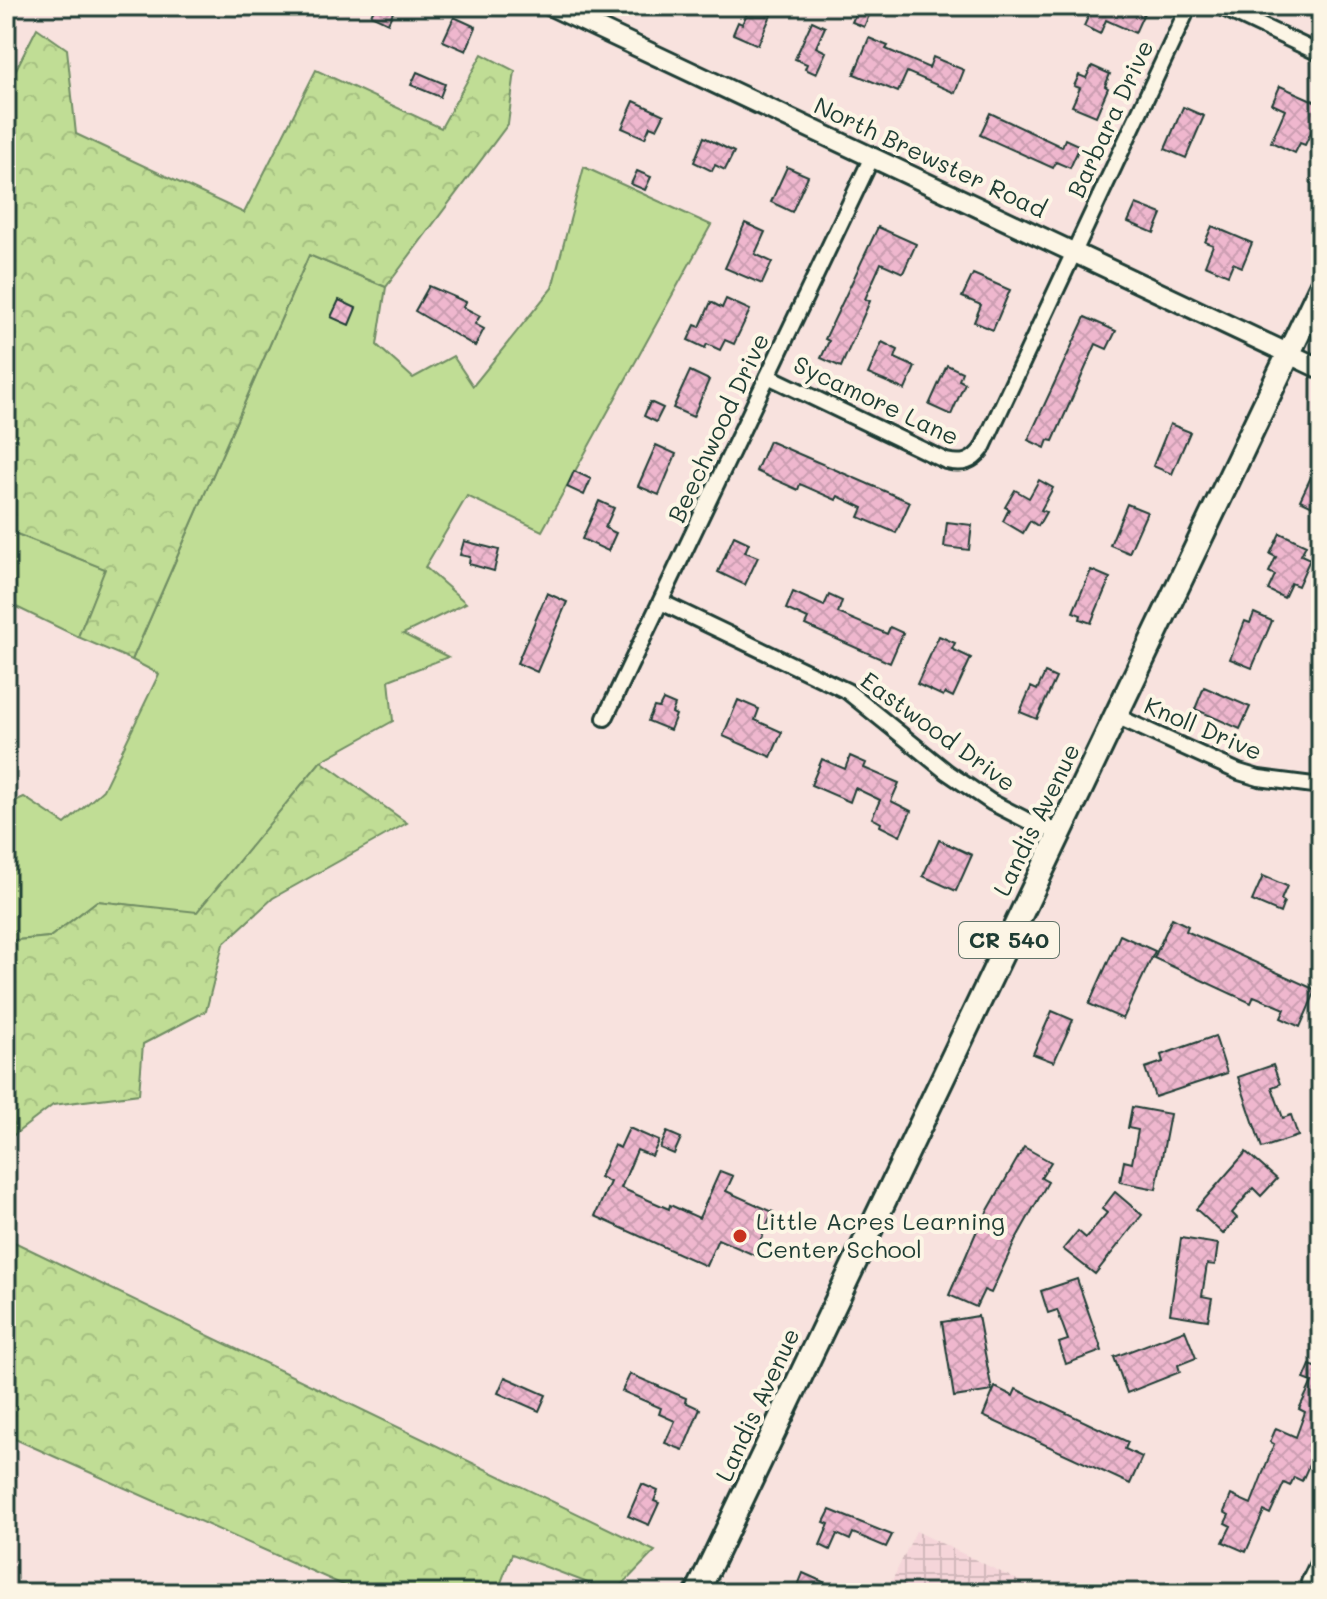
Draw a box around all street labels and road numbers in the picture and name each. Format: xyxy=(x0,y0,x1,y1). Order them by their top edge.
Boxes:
street label: Barbara Drive xyxy=(1060,35,1160,202)
street label: North Brewster Road xyxy=(810,89,1052,224)
street label: Beechwood Drive xyxy=(660,328,775,527)
street label: Sycamore Lane xyxy=(789,348,964,451)
street label: Eastwood Drive xyxy=(855,664,1023,798)
street label: Knoll Drive xyxy=(1140,689,1267,766)
street label: Landis Avenue xyxy=(985,738,1086,901)
road number: CR 540 xyxy=(959,922,1059,958)
street label: Landis Avenue xyxy=(708,1323,806,1486)

